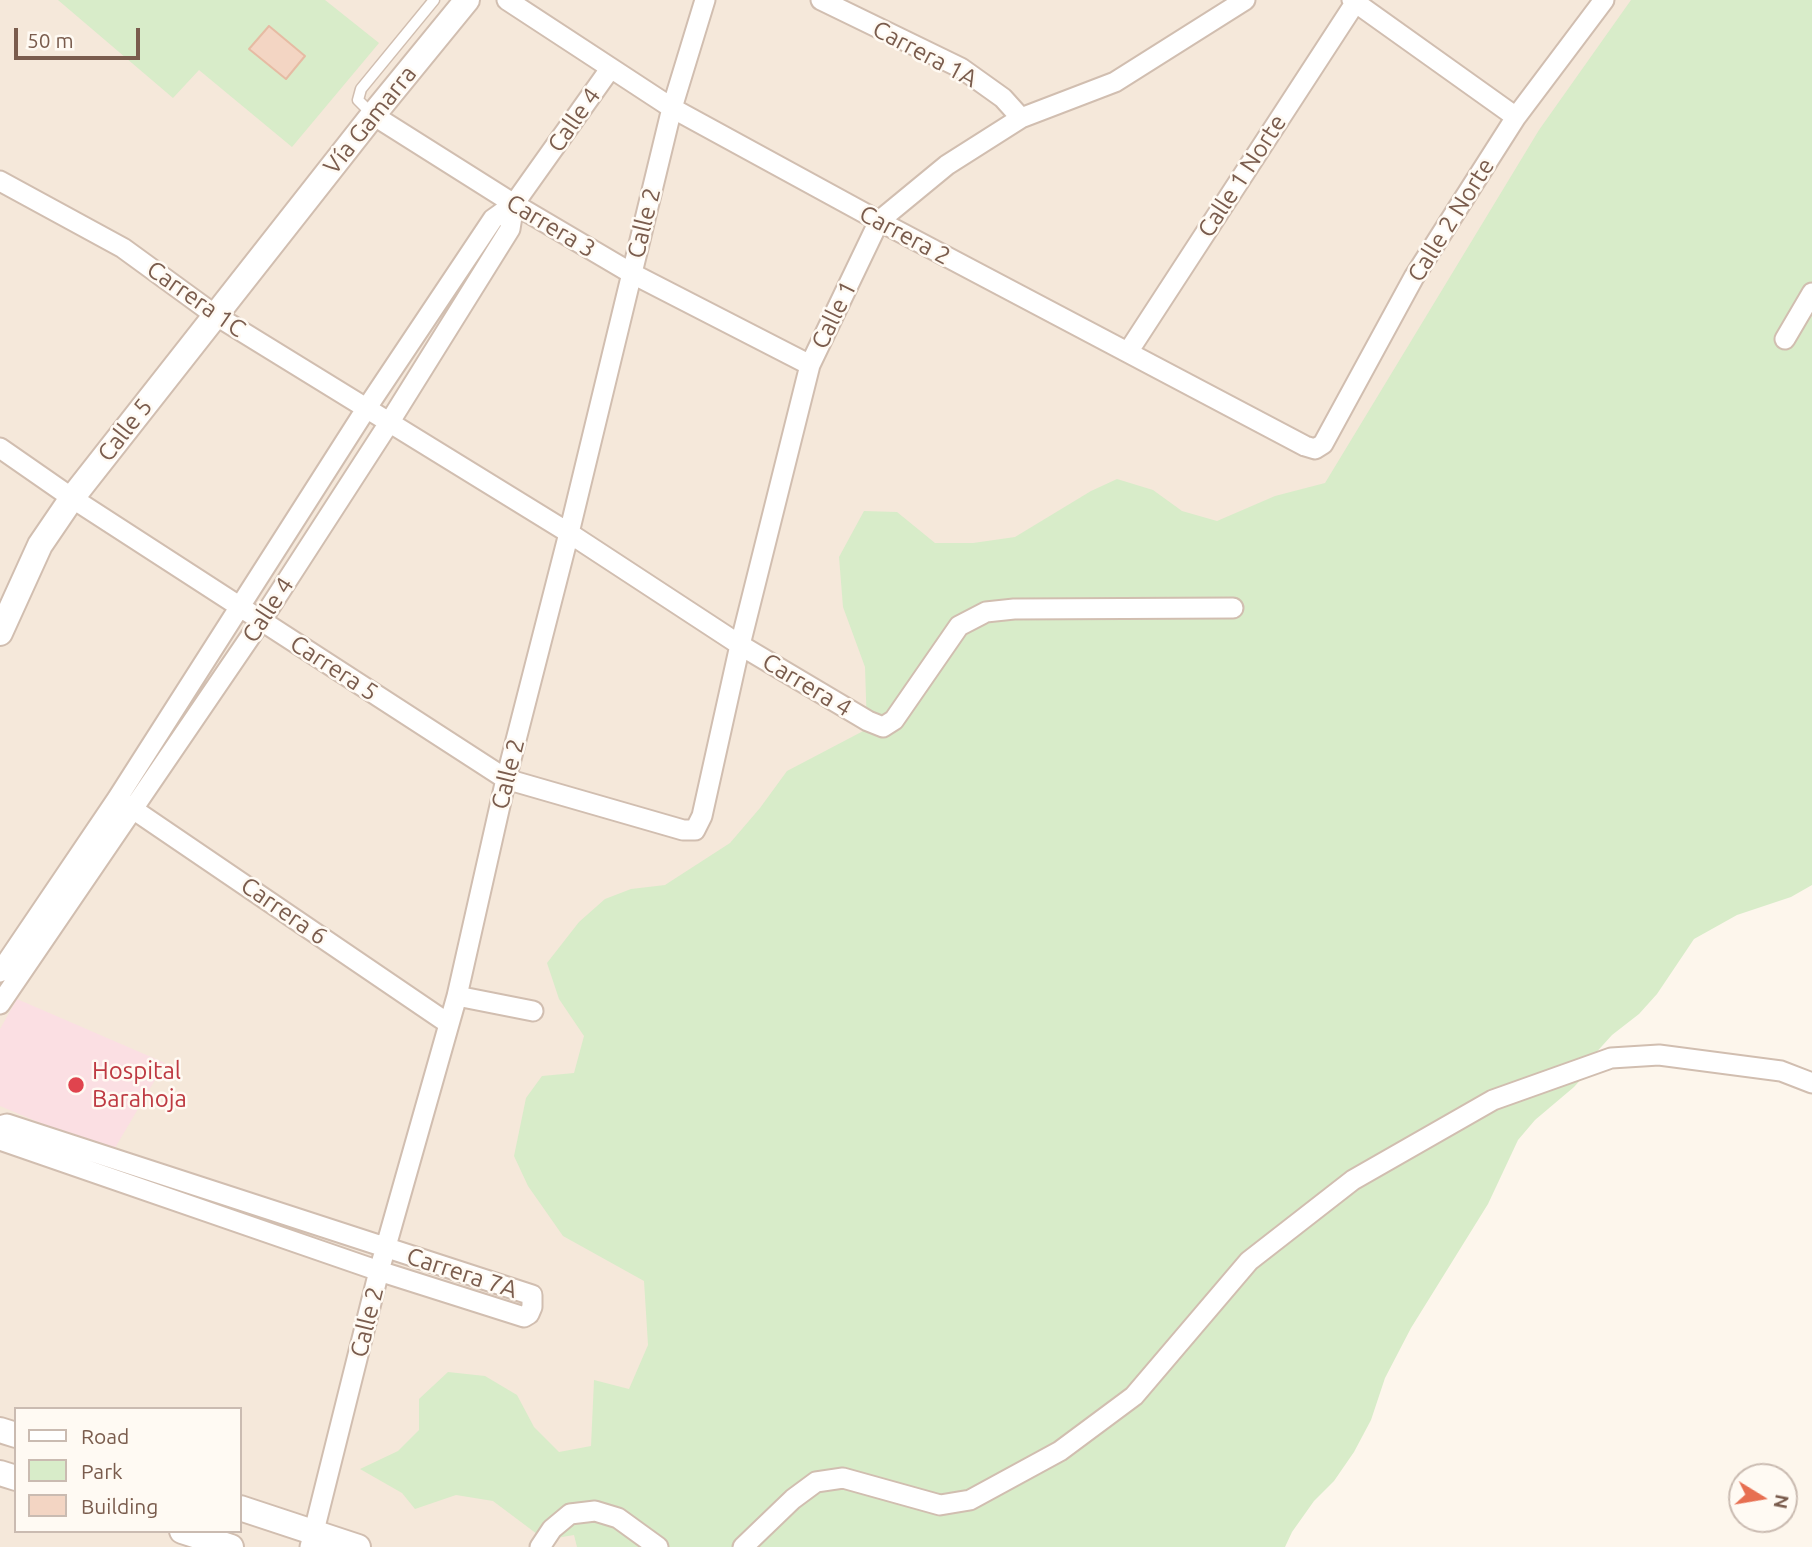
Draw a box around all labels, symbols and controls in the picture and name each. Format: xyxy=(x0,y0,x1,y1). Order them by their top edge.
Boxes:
scale bar xyxy=(18,14,144,58)
street label: Carrera 1A xyxy=(868,14,982,94)
text: 50 m xyxy=(27,28,74,52)
street label: Vía Gamarra xyxy=(317,60,423,180)
street label: Calle 4 xyxy=(542,82,606,158)
street label: Calle 1 Norte xyxy=(1192,109,1292,243)
street label: Calle 2 Norte xyxy=(1402,153,1500,287)
street label: Calle 2 xyxy=(621,185,667,261)
street label: Carrera 3 xyxy=(501,188,601,264)
street label: Carrera 2 xyxy=(855,199,955,271)
street label: Carrera 1C xyxy=(141,255,251,343)
street label: Calle 1 xyxy=(805,276,863,354)
street label: Calle 5 xyxy=(92,393,158,467)
street label: Calle 4 xyxy=(236,572,300,648)
street label: Carrera 5 xyxy=(285,629,383,707)
street label: Carrera 4 xyxy=(757,647,857,723)
street label: Calle 2 xyxy=(485,736,531,812)
street label: Carrera 6 xyxy=(235,871,333,951)
place label: Hospital Barahoja xyxy=(92,1057,187,1113)
marker: Hospital Barahoja xyxy=(66,1075,86,1095)
street label: Carrera 7A xyxy=(403,1242,521,1304)
street label: Calle 2 xyxy=(344,1284,390,1360)
legend xyxy=(14,1407,242,1533)
text: Road xyxy=(81,1424,129,1448)
text: Park xyxy=(81,1459,123,1483)
north arrow xyxy=(1728,1463,1798,1533)
text: N xyxy=(1769,1493,1794,1511)
text: Building xyxy=(81,1494,158,1518)

